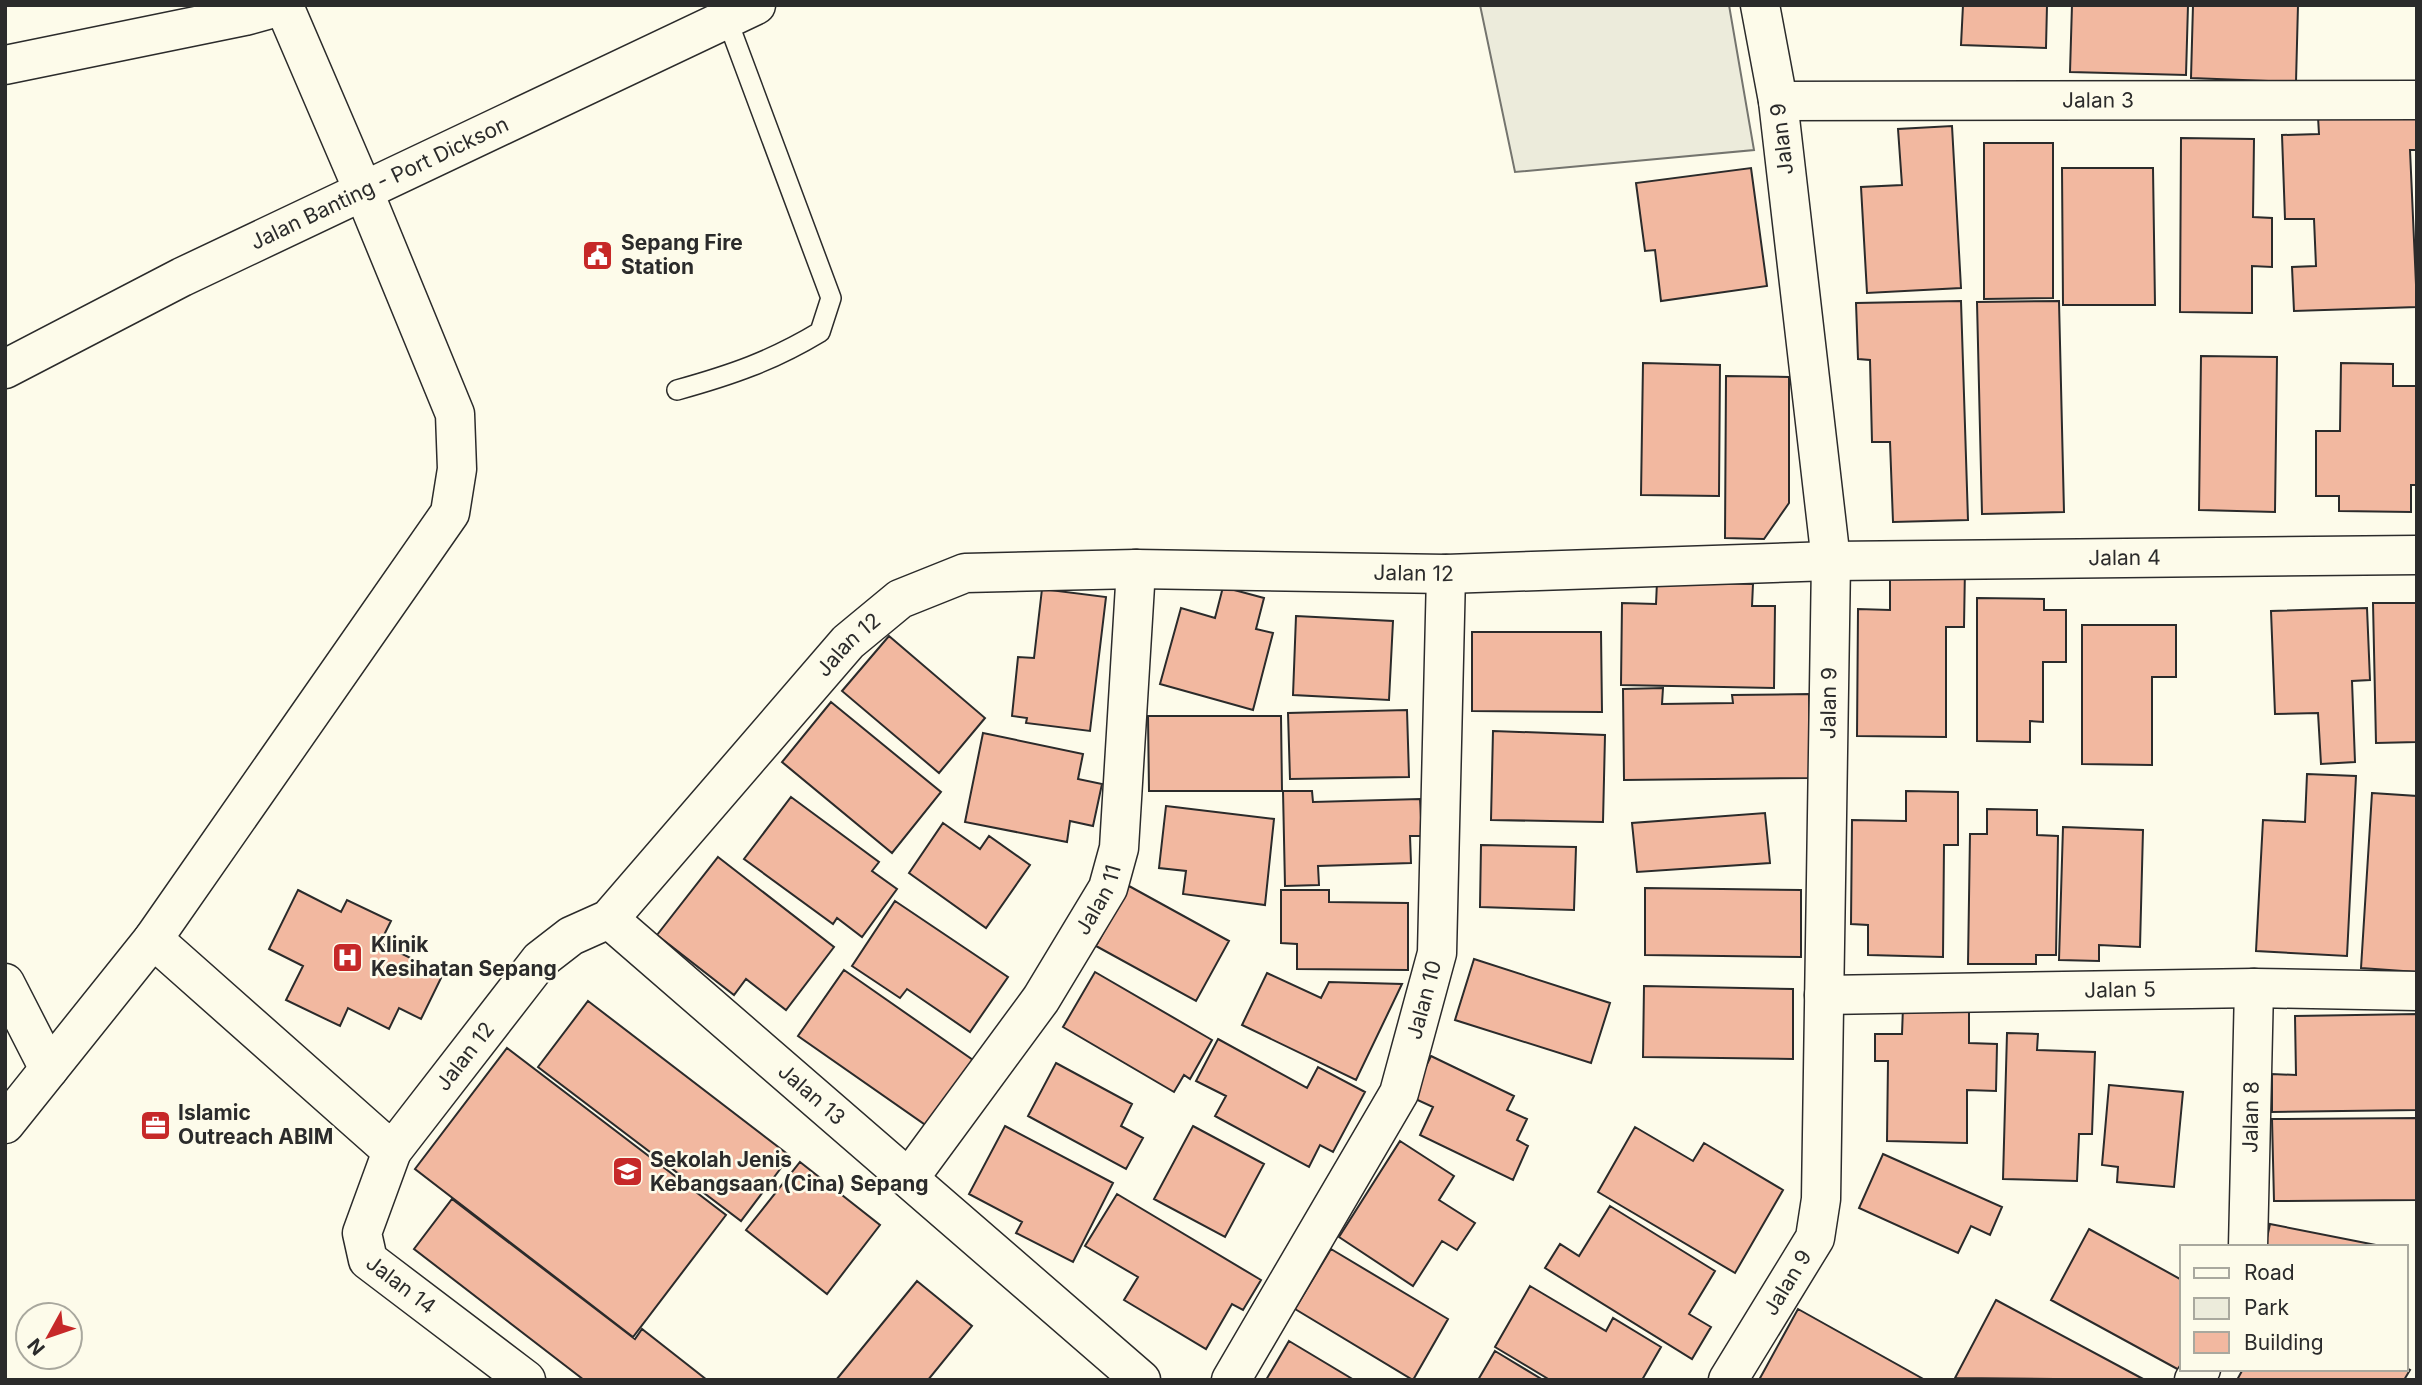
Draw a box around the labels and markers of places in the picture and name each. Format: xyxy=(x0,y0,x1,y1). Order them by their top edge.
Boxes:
place label: Sepang Fire Station xyxy=(621,230,743,279)
public building icon: Sepang Fire Station xyxy=(581,238,615,272)
place label: Klinik Kesihatan Sepang xyxy=(371,932,557,981)
hospital icon: Klinik Kesihatan Sepang xyxy=(331,940,365,974)
place label: Islamic Outreach ABIM xyxy=(178,1100,333,1149)
office icon: Islamic Outreach ABIM xyxy=(138,1108,172,1142)
place label: Sekolah Jenis Kebangsaan (Cina) Sepang xyxy=(650,1147,929,1196)
school or university icon: Sekolah Jenis Kebangsaan (Cina) Sepang xyxy=(610,1155,644,1189)

